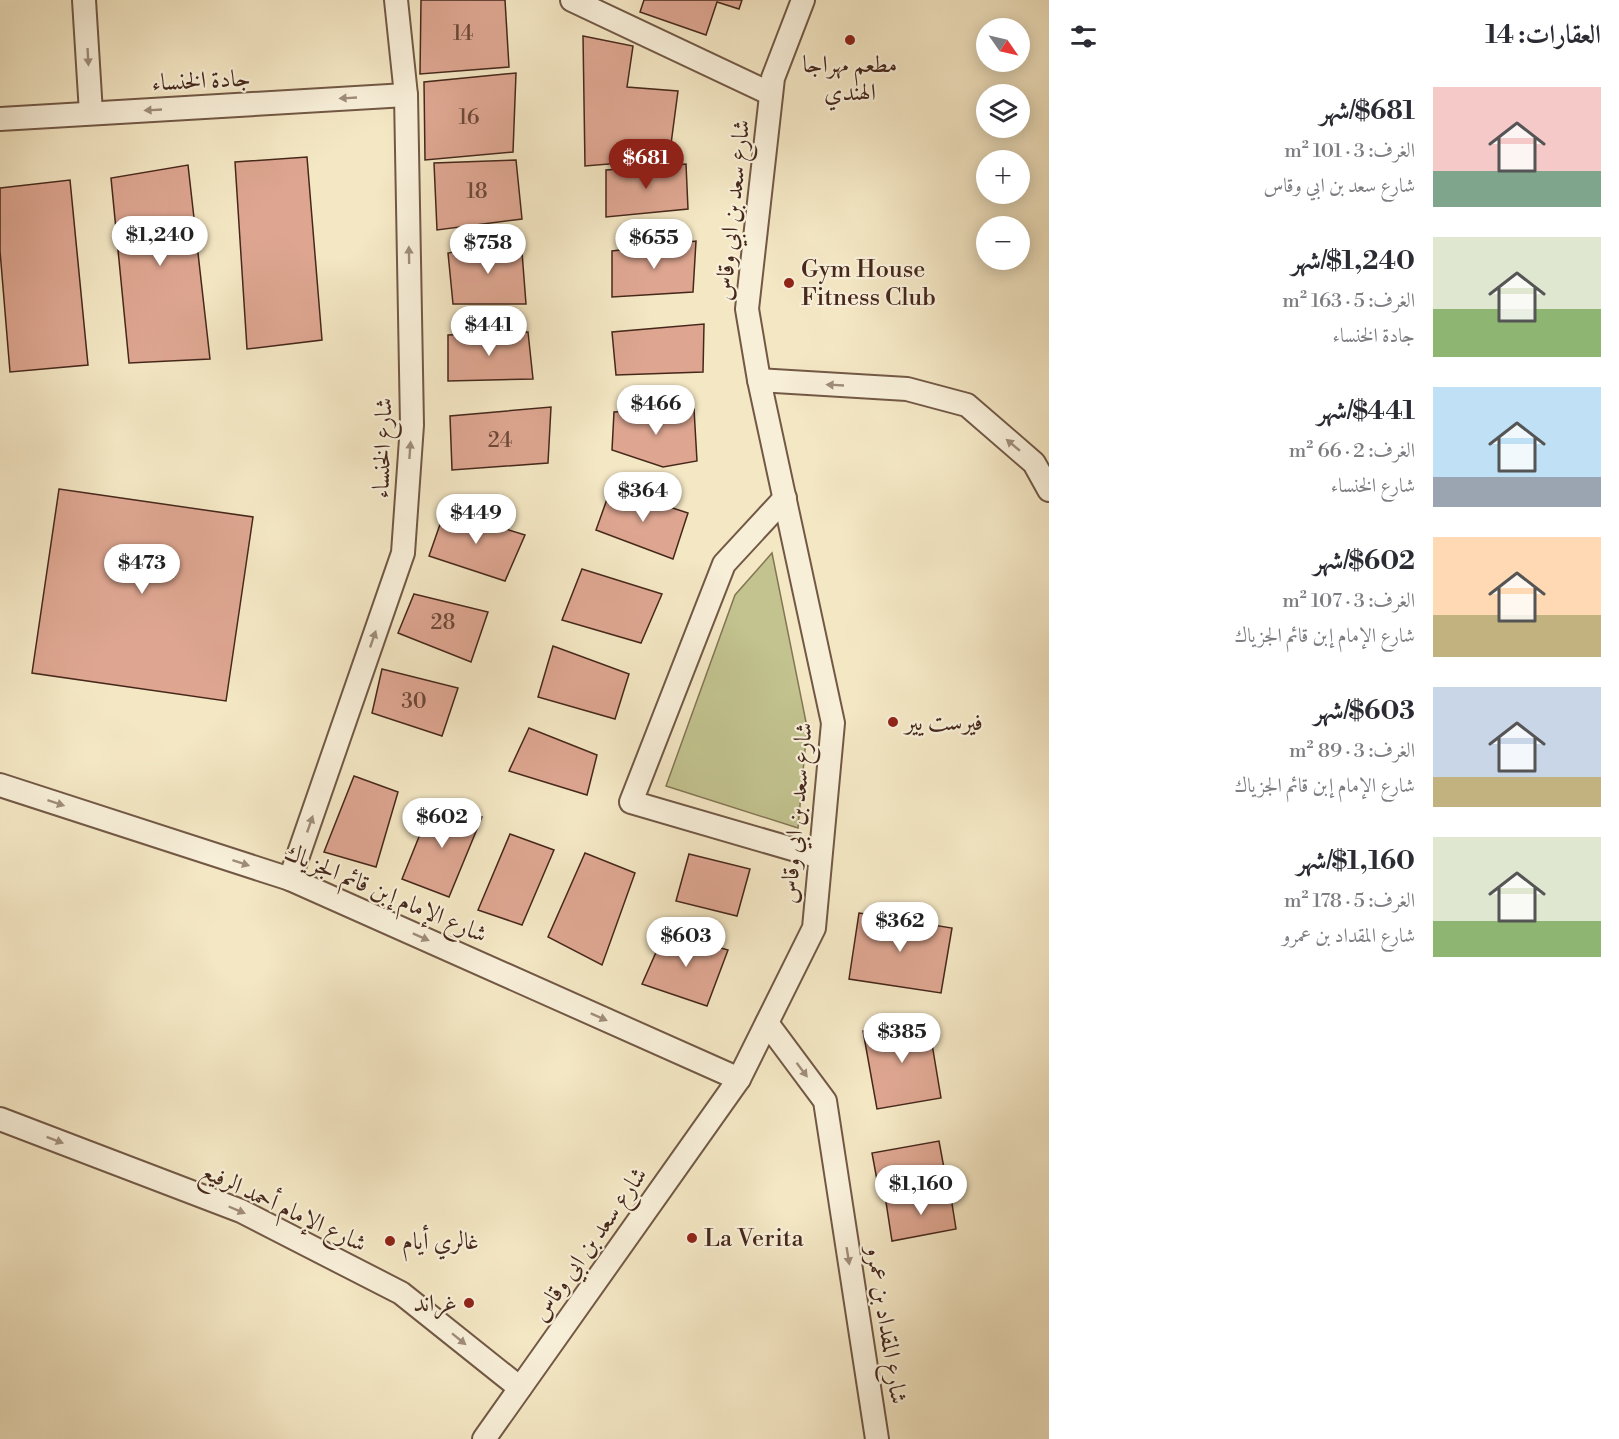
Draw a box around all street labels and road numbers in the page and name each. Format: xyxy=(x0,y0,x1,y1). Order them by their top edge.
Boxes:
street label: جادة الخنساء xyxy=(151,63,251,99)
street label: شارع سعد بن ابي وقاس xyxy=(709,118,761,303)
street label: شارع الخنساء xyxy=(366,397,404,499)
street label: شارع سعد بن ابي وقاس xyxy=(774,721,824,905)
street label: شارع الإمام إبن قائم الجزياك xyxy=(278,838,491,955)
street label: شارع الإمام أحمد الرفيع xyxy=(193,1154,372,1265)
street label: شارع سعد بن ابي وقاس xyxy=(525,1161,658,1330)
street label: شارع المقداد بن عمرو xyxy=(854,1241,913,1407)

